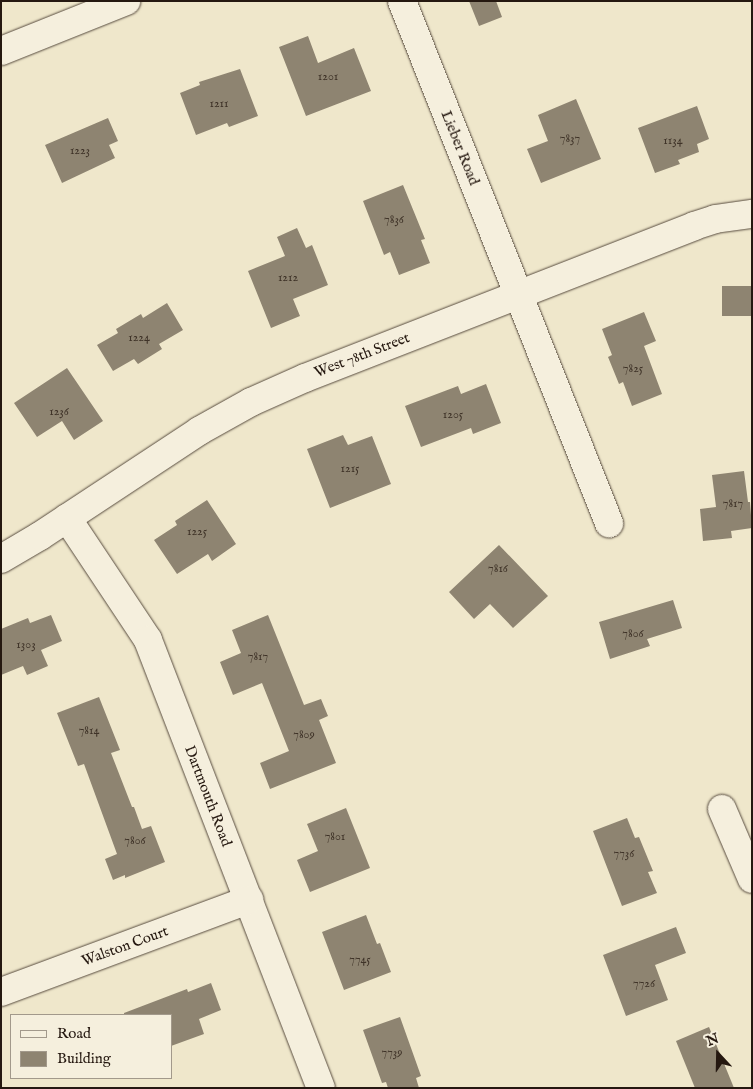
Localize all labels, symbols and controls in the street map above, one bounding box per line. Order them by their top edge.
house number: 1201 [318,70,338,84]
house number: 1211 [209,97,229,111]
street label: Lieber Road [437,108,483,188]
house number: 7837 [560,132,580,146]
house number: 1134 [663,134,683,148]
house number: 1223 [70,144,90,158]
house number: 7836 [384,213,404,227]
house number: 1212 [278,271,298,285]
street label: West 78th Street [312,329,412,381]
house number: 1224 [128,331,150,345]
house number: 7825 [623,362,643,376]
house number: 1236 [49,405,69,419]
house number: 1205 [443,408,463,422]
house number: 1215 [341,462,359,476]
house number: 7817 [723,497,743,511]
house number: 1225 [187,525,207,539]
house number: 7816 [488,562,508,576]
house number: 7806 [622,627,644,641]
house number: 1303 [16,638,36,652]
house number: 7817 [248,650,268,664]
house number: 7814 [79,724,99,738]
house number: 7809 [293,728,315,742]
street label: Dartmouth Road [180,743,236,849]
house number: 7801 [325,830,345,844]
house number: 7806 [124,834,146,848]
house number: 7736 [614,847,634,861]
street label: Walston Court [79,922,171,970]
house number: 7745 [349,953,371,967]
house number: 7726 [633,977,655,991]
legend [10,1014,172,1079]
text: Road [57,1024,91,1043]
north arrow [693,1029,743,1079]
text: N [704,1029,722,1051]
house number: 7739 [382,1046,402,1060]
text: Building [57,1049,111,1068]

